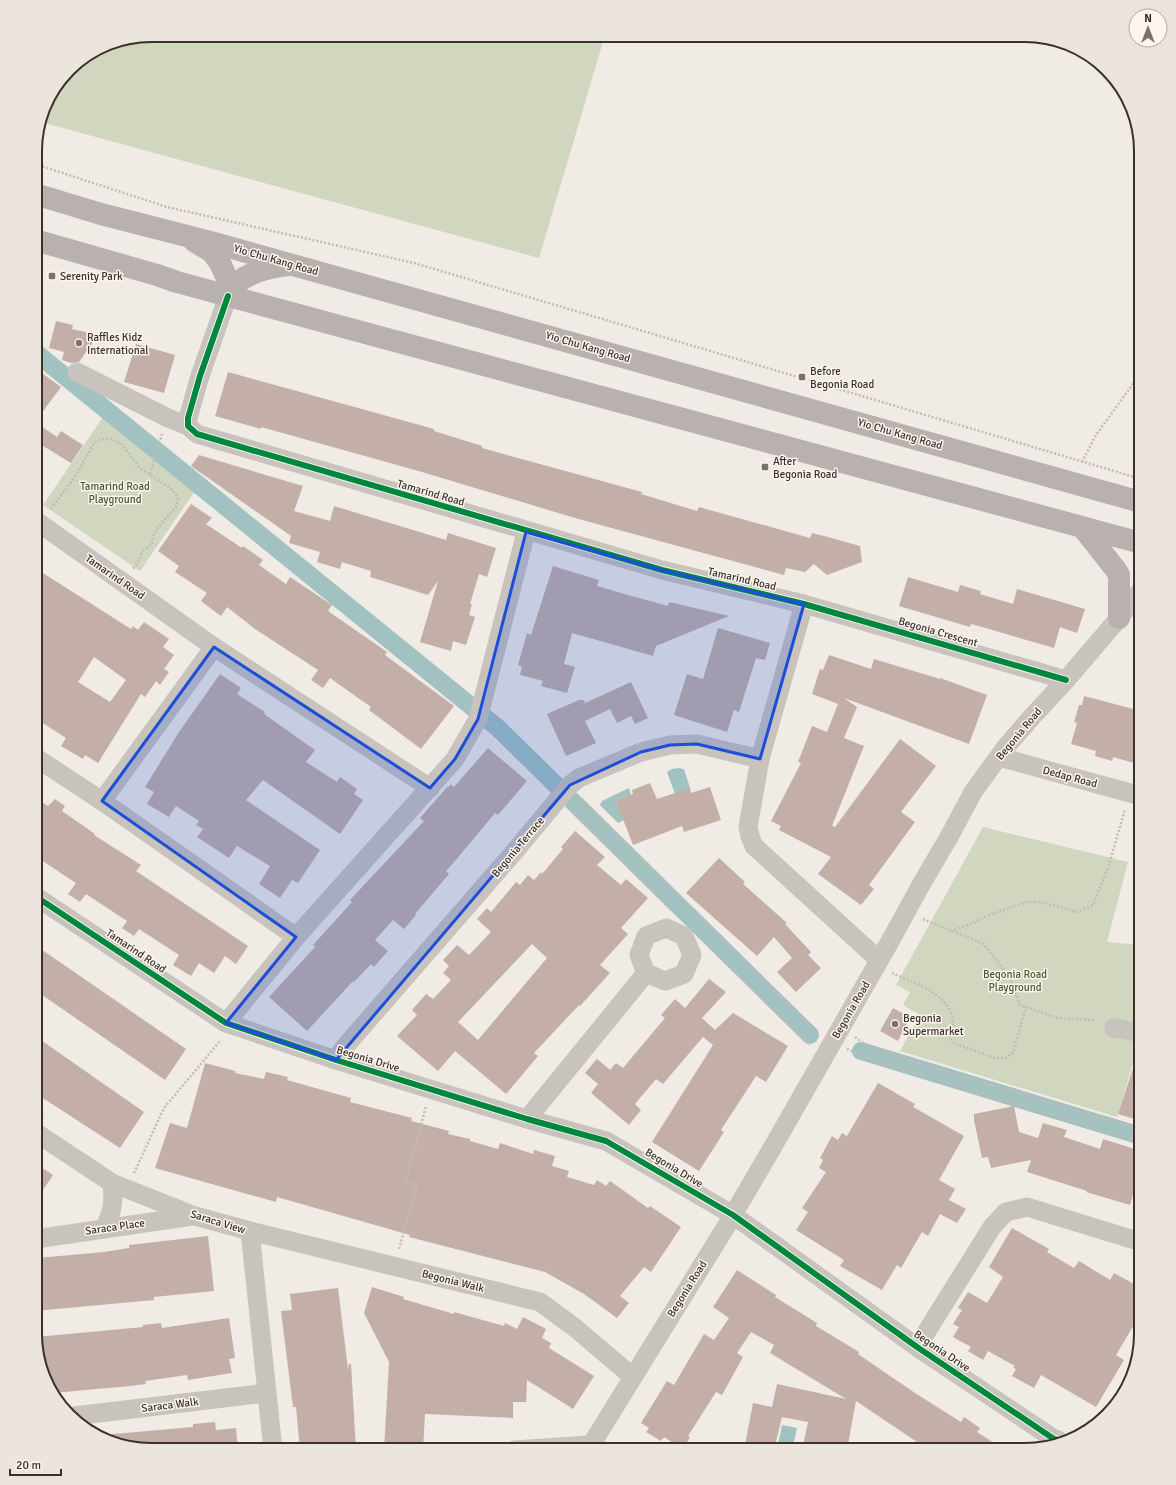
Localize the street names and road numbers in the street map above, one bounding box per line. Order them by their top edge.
street label: Yio Chu Kang Road [232,242,320,278]
street label: Yio Chu Kang Road [544,329,632,365]
street label: Yio Chu Kang Road [856,416,944,452]
street label: Tamarind Road [396,477,466,509]
street label: Tamarind Road [83,552,147,602]
street label: Tamarind Road [707,565,778,593]
street label: Begonia Crescent [897,614,979,650]
street label: Begonia Road [993,705,1045,763]
street label: Dedap Road [1041,763,1099,791]
street label: Begonia Terrace [489,814,547,880]
street label: Tamarind Road [104,926,169,976]
street label: Begonia Road [829,979,873,1041]
street label: Begonia Drive [335,1043,401,1075]
street label: Begonia Drive [643,1146,705,1190]
street label: Saraca View [189,1207,247,1237]
street label: Saraca Place [84,1216,146,1238]
street label: Begonia Road [664,1258,710,1320]
street label: Begonia Walk [420,1267,486,1295]
street label: Begonia Drive [911,1327,973,1375]
street label: Saraca Walk [141,1395,200,1415]

